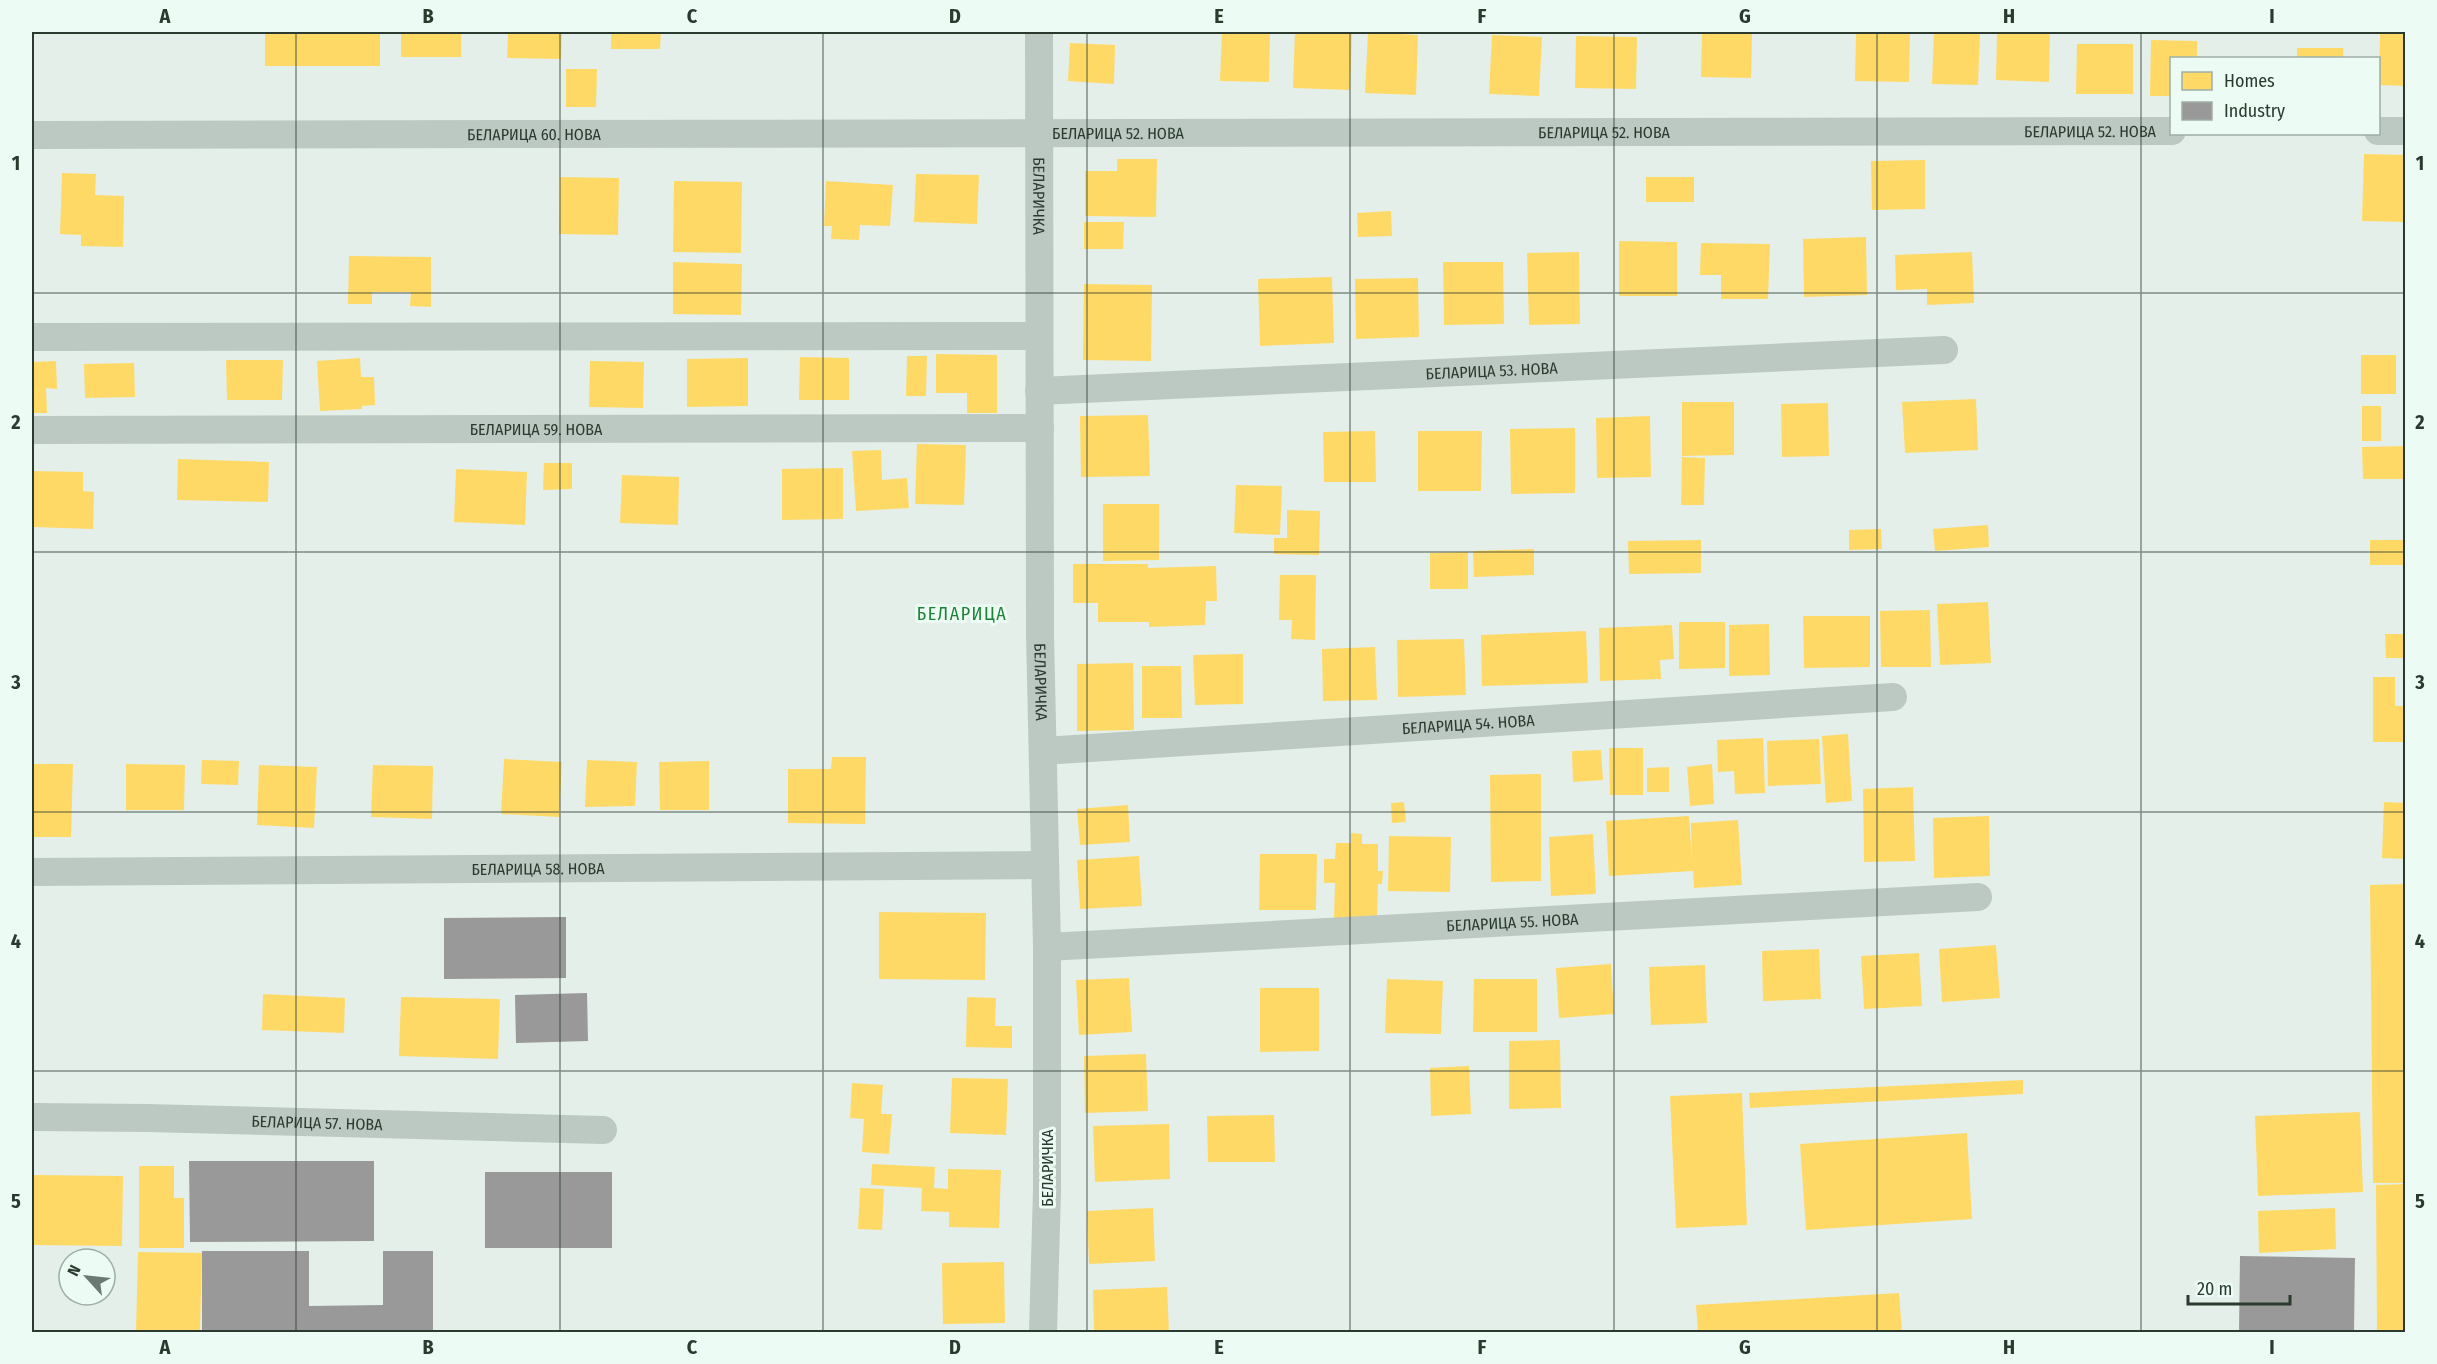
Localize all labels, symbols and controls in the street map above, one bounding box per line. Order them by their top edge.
text: A [159,4,172,28]
text: B [422,4,434,28]
text: C [687,4,698,28]
text: D [949,4,961,28]
text: E [1214,4,1224,28]
text: F [1478,4,1487,28]
text: G [1739,4,1751,28]
text: H [2003,4,2015,28]
text: I [2269,4,2275,28]
legend [2170,57,2380,135]
text: Homes [2224,70,2275,92]
text: Industry [2224,100,2285,122]
street label: БЕЛАРИЦА 52. НОВА [1538,122,1671,142]
street label: БЕЛАРИЦА 52. НОВА [2024,122,2157,141]
street label: БЕЛАРИЦА 52. НОВА [1052,123,1185,143]
street label: БЕЛАРИЦА 60. НОВА [467,124,602,144]
text: 1 [12,151,20,175]
text: 1 [2416,151,2424,175]
street label: БЕЛАРИЧКА [1030,157,1049,235]
street label: БЕЛАРИЦА 53. НОВА [1425,358,1559,383]
text: 2 [10,410,21,434]
text: 2 [2414,410,2425,434]
street label: БЕЛАРИЦА 59. НОВА [470,419,603,439]
district label: БЕЛАРИЦА [917,603,1007,625]
street label: БЕЛАРИЧКА [1031,643,1051,722]
text: 3 [10,670,21,694]
text: 3 [2414,670,2425,694]
street label: БЕЛАРИЦА 54. НОВА [1401,710,1536,738]
street label: БЕЛАРИЦА 58. НОВА [471,859,605,878]
street label: БЕЛАРИЦА 55. НОВА [1446,909,1580,935]
text: 4 [11,929,21,953]
text: 4 [2415,929,2425,953]
street label: БЕЛАРИЦА 57. НОВА [251,1111,383,1134]
street label: БЕЛАРИЧКА [1038,1129,1057,1207]
text: 5 [11,1189,21,1213]
text: 5 [2415,1189,2425,1213]
north arrow [57,1247,117,1307]
text: N [63,1262,85,1279]
scale bar [2188,1268,2290,1306]
text: 20 m [2197,1278,2232,1300]
text: A [159,1335,172,1359]
text: B [422,1335,434,1359]
text: C [687,1335,698,1359]
text: D [949,1335,961,1359]
text: E [1214,1335,1224,1359]
text: F [1478,1335,1487,1359]
text: G [1739,1335,1751,1359]
text: H [2003,1335,2015,1359]
text: I [2269,1335,2275,1359]

